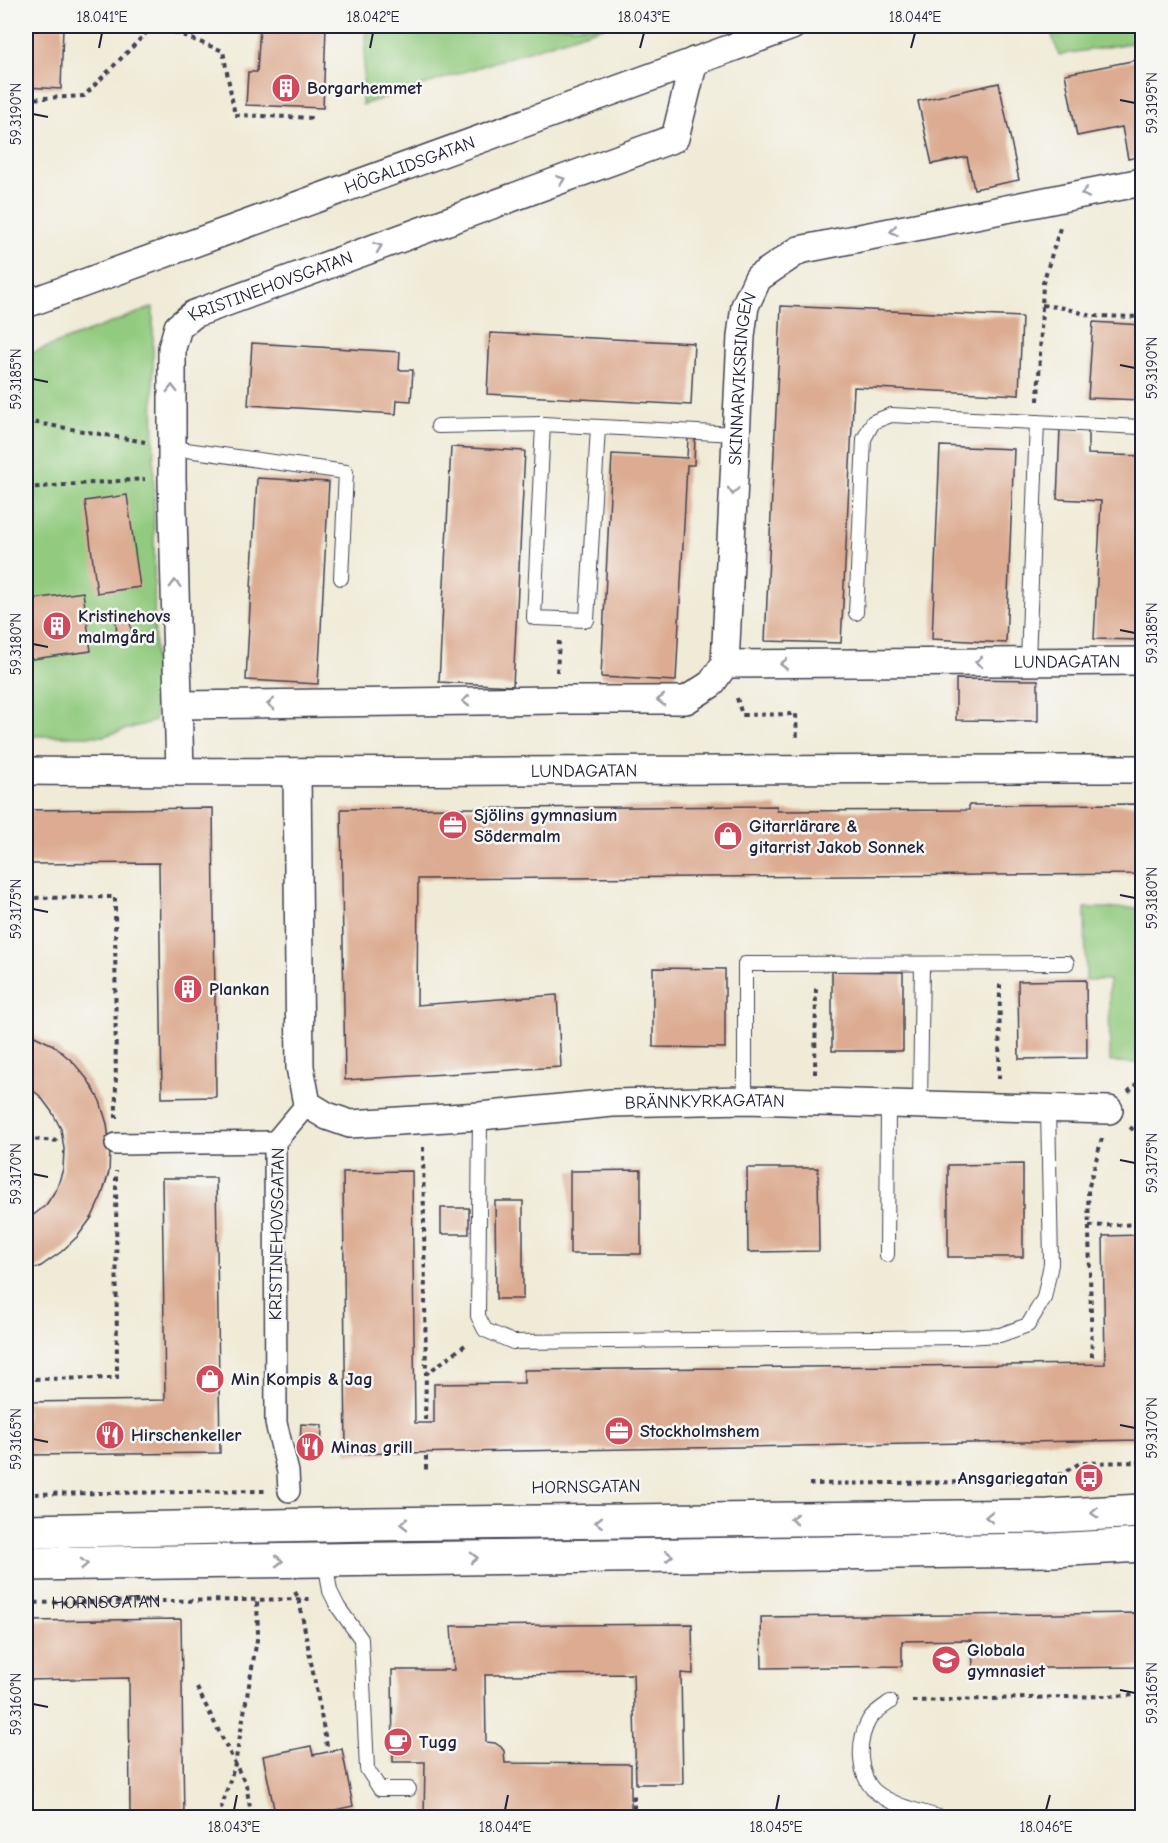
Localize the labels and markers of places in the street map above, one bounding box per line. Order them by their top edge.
building icon: Borgarhemmet [270,72,302,104]
place label: Borgarhemmet [307,78,423,99]
place label: Kristinehovs malmgård [78,606,171,648]
building icon: Kristinehovs malmgård [41,610,73,642]
place label: Sjölins gymnasium Södermalm [474,805,617,847]
office icon: Sjölins gymnasium Södermalm [437,809,469,841]
place label: Gitarrlärare & gitarrist Jakob Sonnek [749,816,924,858]
shop icon: Gitarrlärare & gitarrist Jakob Sonnek [712,820,744,852]
building icon: Plankan [172,973,204,1005]
place label: Plankan [209,979,270,1000]
shop icon: Min Kompis & Jag [194,1363,226,1395]
place label: Min Kompis & Jag [231,1369,373,1390]
office icon: Stockholmshem [603,1415,635,1447]
restaurant icon: Hirschenkeller [94,1419,126,1451]
place label: Stockholmshem [640,1421,760,1442]
place label: Hirschenkeller [131,1425,242,1446]
restaurant icon: Minas grill [294,1431,326,1463]
place label: Minas grill [331,1437,413,1458]
bus stop icon: Ansgariegatan [1073,1462,1105,1494]
place label: Ansgariegatan [958,1468,1068,1489]
place label: Globala gymnasiet [967,1640,1046,1682]
school or university icon: Globala gymnasiet [930,1644,962,1676]
cafe icon: Tugg [382,1726,414,1758]
place label: Tugg [419,1732,457,1753]

